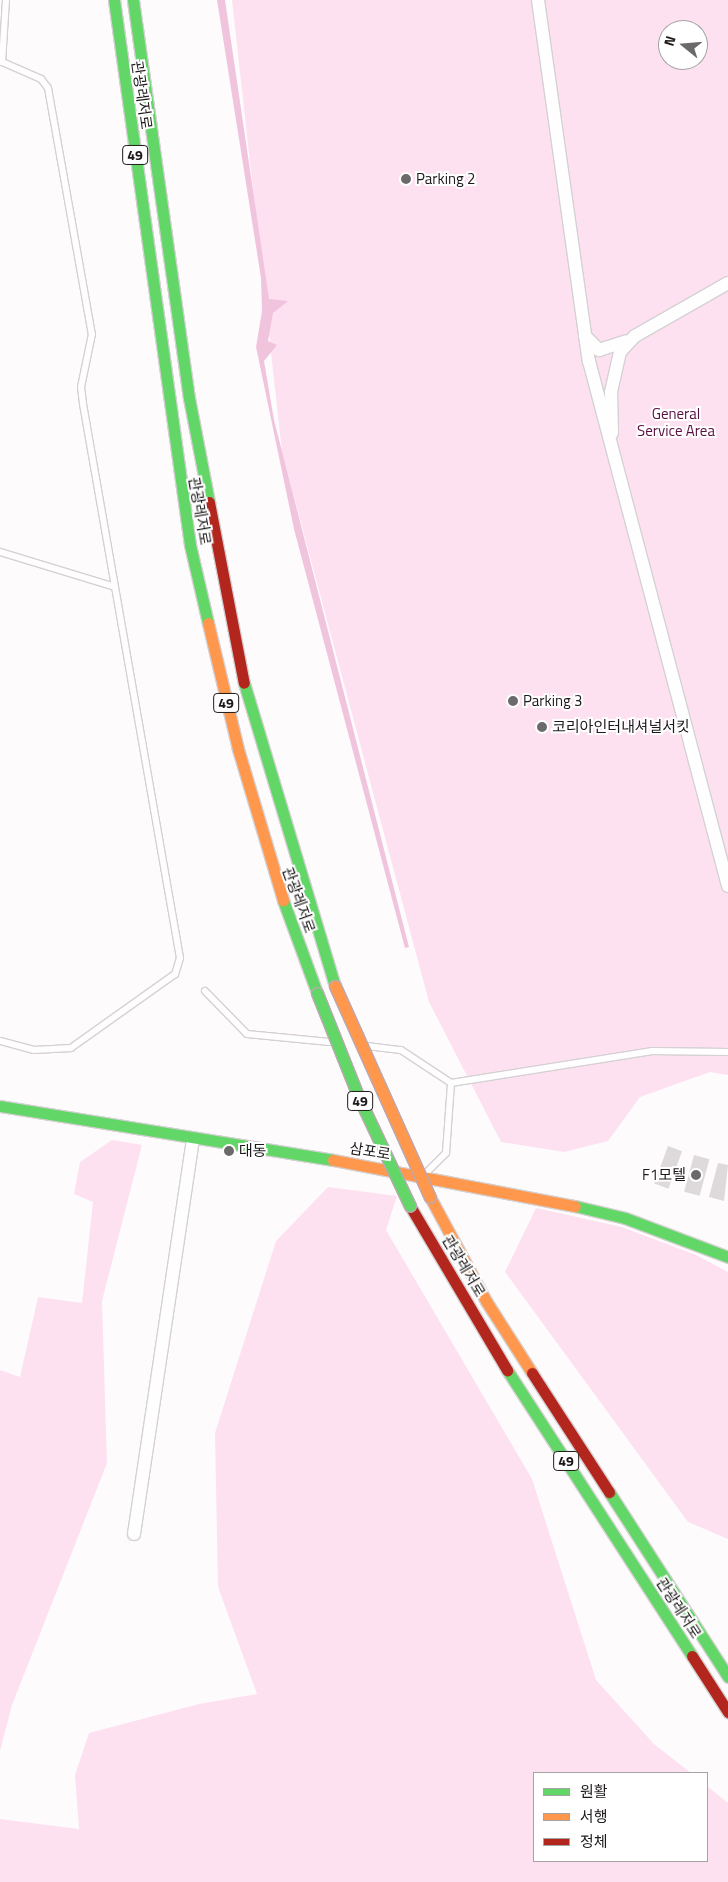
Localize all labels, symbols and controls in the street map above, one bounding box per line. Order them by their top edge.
north arrow [658,20,708,70]
text: N [658,33,681,48]
street label: 관광레저로 [128,60,156,130]
road number: 49 [121,144,149,166]
place label: Parking 2 [416,170,475,188]
marker: Parking 2 [400,173,412,185]
park label: General Service Area [637,404,715,439]
street label: 관광레저로 [185,475,215,547]
road number: 49 [212,691,240,714]
place label: Parking 3 [523,692,582,710]
marker: Parking 3 [507,695,519,707]
place label: 코리아인터내셔널서킷 [552,718,690,736]
marker: 코리아인터내셔널서킷 [536,721,548,733]
street label: 관광레저로 [279,865,319,935]
road number: 49 [346,1090,374,1112]
street label: 삼포로 [348,1139,392,1163]
place label: 대동 [239,1142,267,1160]
marker: 대동 [223,1145,235,1157]
place label: F1모텔 [642,1166,686,1184]
marker: F1모텔 [690,1169,702,1181]
street label: 관광레저로 [439,1232,489,1300]
road number: 49 [552,1450,580,1472]
street label: 관광레저로 [653,1574,705,1642]
legend [533,1772,708,1862]
text: 원활 [580,1780,608,1803]
text: 서행 [580,1805,608,1828]
text: 정체 [580,1830,608,1853]

